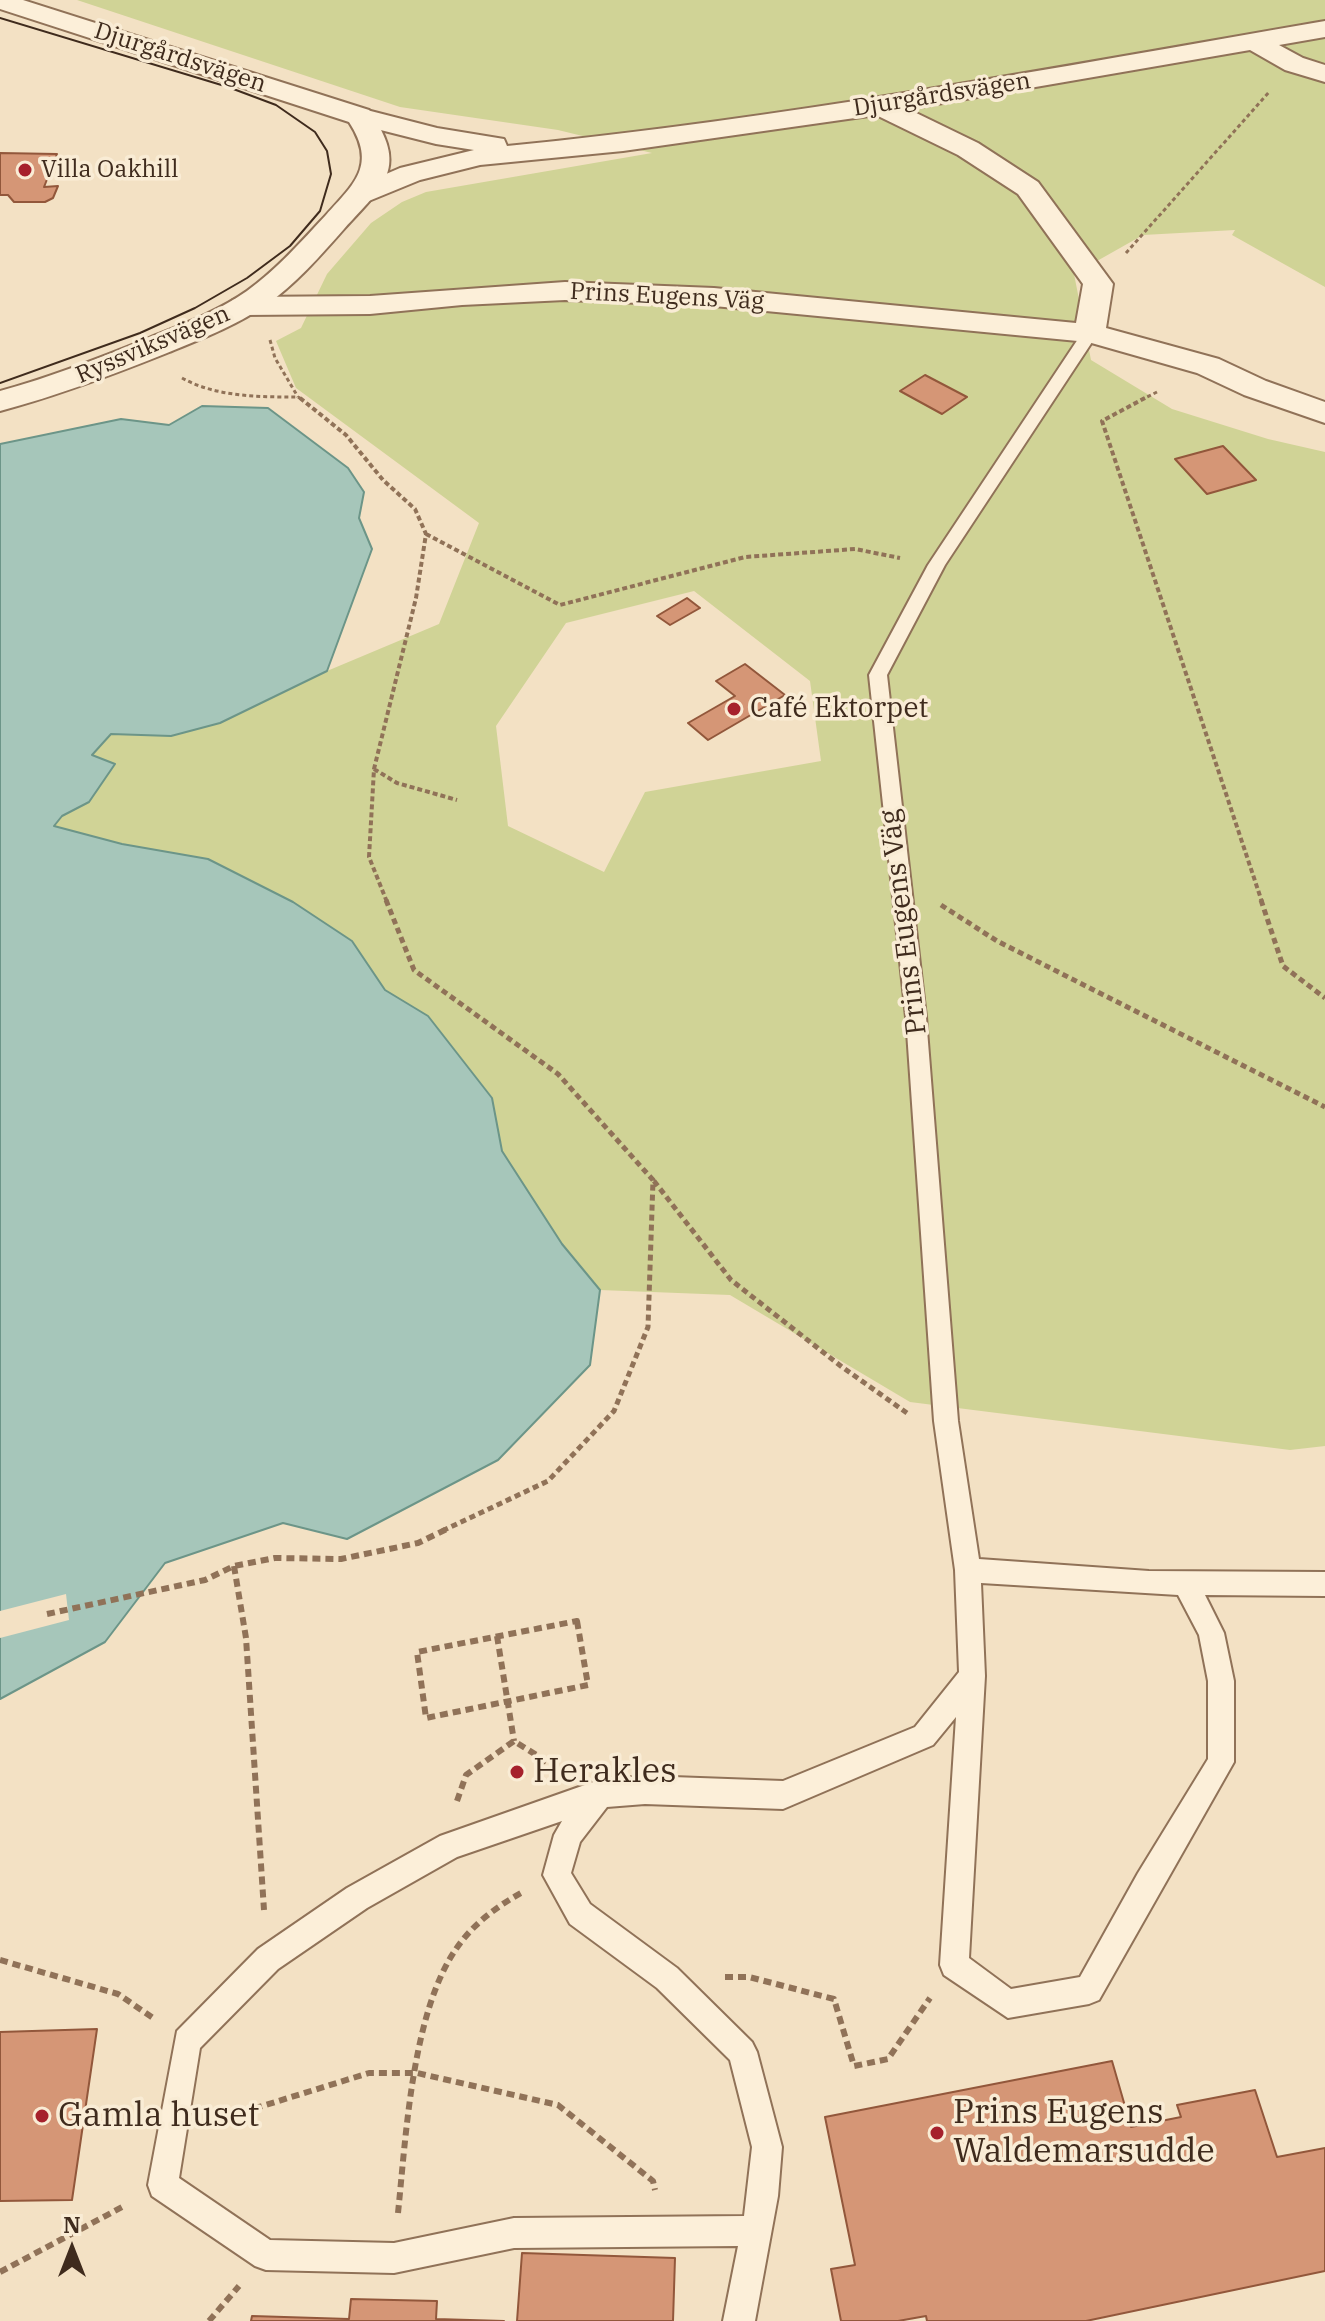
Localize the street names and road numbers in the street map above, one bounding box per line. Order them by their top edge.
street label: Djurgårdsvägen [90,17,270,99]
street label: Djurgårdsvägen [851,67,1033,123]
street label: Prins Eugens Väg [569,278,765,316]
street label: Ryssviksvägen [72,300,234,390]
street label: Prins Eugens Väg [873,807,935,1037]

